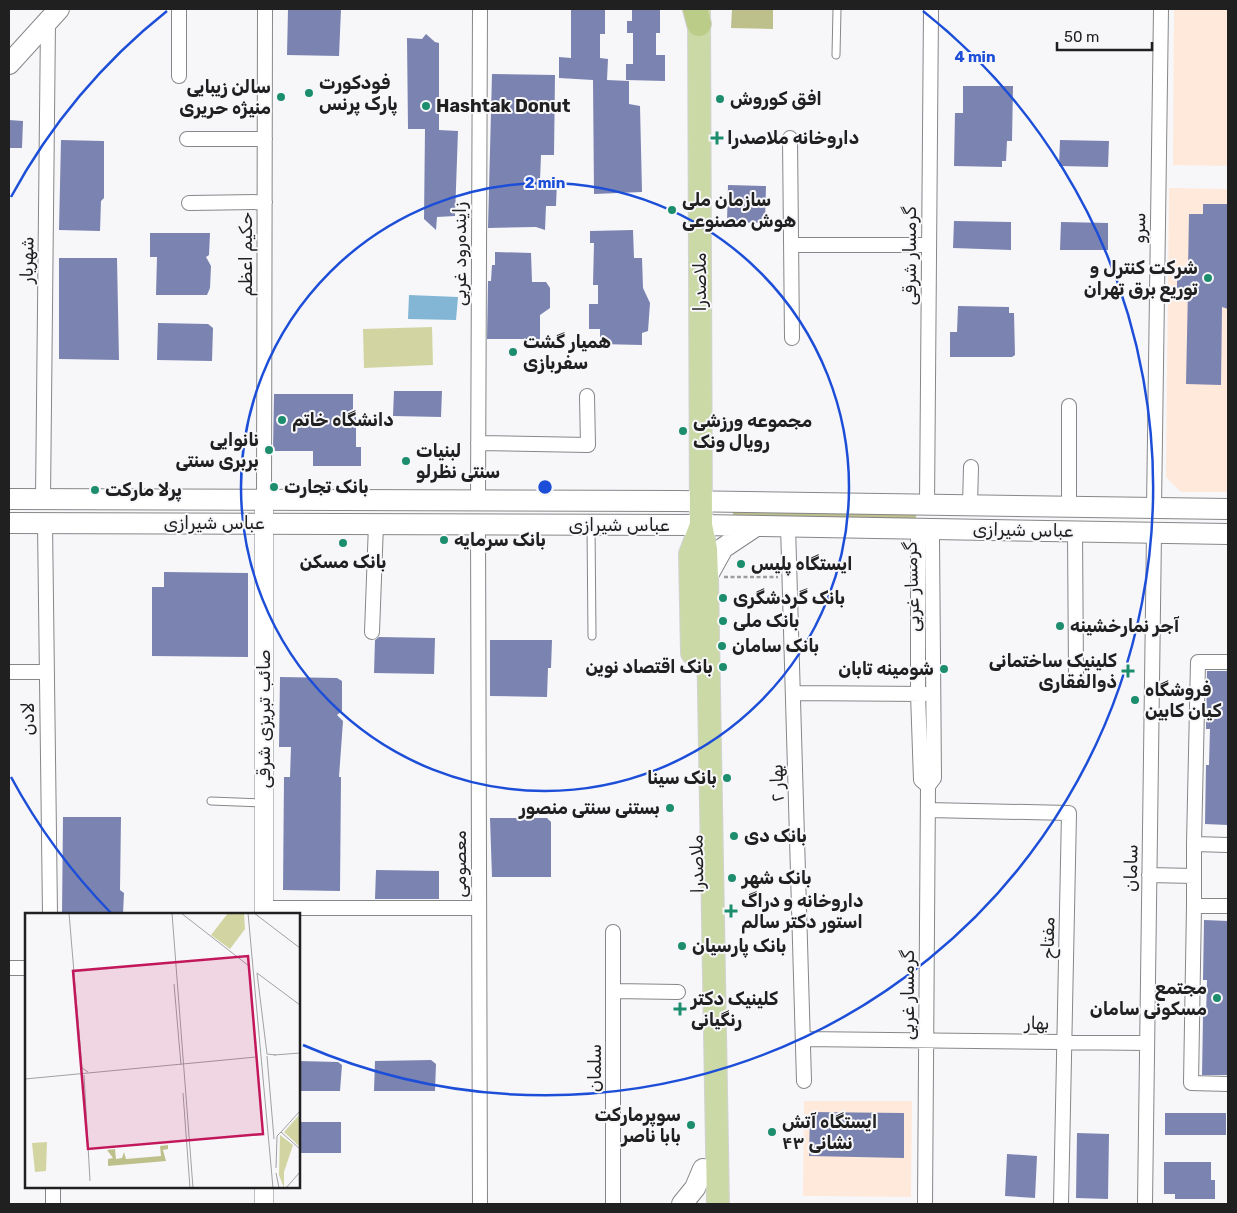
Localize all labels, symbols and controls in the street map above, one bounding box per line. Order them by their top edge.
scale bar [1057,20,1152,52]
text: 50 m [1064,28,1099,46]
text: 4 min [954,48,996,66]
place label: فودکورت پارک پرنس [319,72,398,116]
place label: سالن زیبایی منیژه حریری [179,76,271,119]
marker: فودکورت پارک پرنس [303,87,315,99]
place label: افق کوروش [730,88,822,110]
marker: سالن زیبایی منیژه حریری [275,91,287,103]
marker: افق کوروش [714,93,726,105]
place label: Hashtak Donut [436,95,570,117]
marker: Hashtak Donut [420,100,432,112]
place label: داروخانه ملاصدرا [727,127,859,149]
marker: داروخانه ملاصدرا [711,132,723,144]
text: 2 min [525,174,565,192]
place label: سازمان ملی هوش مصنوعی [682,189,796,232]
street label: زاینده‌رود غربی [449,202,471,306]
marker: سازمان ملی هوش مصنوعی [666,204,678,216]
street label: گرمسار شرقی [899,206,921,306]
street label: حکیم اعظم [235,212,258,296]
street label: سرو [1128,212,1150,244]
street label: شهریار [16,236,38,285]
street label: ملاصدرا [689,253,711,311]
place label: شرکت کنترل و توریع برق تهران [1084,257,1198,302]
marker: شرکت کنترل و توریع برق تهران [1202,272,1214,284]
place label: همیار گشت سفربازی [523,331,611,374]
marker: همیار گشت سفربازی [507,346,519,358]
place label: دانشگاه خاتم [292,409,394,432]
place label: مجموعه ورزشی رویال ونک [693,410,812,453]
marker: دانشگاه خاتم [276,414,288,426]
marker: مجموعه ورزشی رویال ونک [677,425,689,437]
place label: نانوایی بربری سنتی [175,429,259,472]
place label: لبنیات سنتی نظرلو [416,440,500,483]
marker: نانوایی بربری سنتی [263,444,275,456]
marker: لبنیات سنتی نظرلو [400,455,412,467]
place label: بانک تجارت [284,476,369,498]
centre of rings [536,478,554,496]
place label: پرلا مارکت [105,479,182,502]
marker: بانک تجارت [268,481,280,493]
marker: پرلا مارکت [89,484,101,496]
street label: عباس شیرازی [164,512,265,534]
street label: عباس شیرازی [569,514,670,536]
street label: عباس شیرازی [972,518,1074,542]
place label: بانک سرمایه [454,529,546,551]
marker: بانک سرمایه [438,534,450,546]
marker: بانک مسکن [337,537,349,549]
street label: گرمسار غربی [899,541,925,633]
place label: بانک مسکن [300,551,386,573]
place label: ایستگاه پلیس [751,553,853,576]
marker: ایستگاه پلیس [735,558,747,570]
place label: بانک گردشگری [733,587,845,609]
marker: بانک گردشگری [717,592,729,604]
place label: بانک ملی [733,610,799,632]
marker: بانک ملی [717,615,729,627]
place label: آجر نمارخشینه [1070,615,1180,637]
marker: آجر نمارخشینه [1054,620,1066,632]
place label: بانک سامان [732,635,819,657]
marker: بانک سامان [716,640,728,652]
street label: صائب تبریزی شرقی [253,649,275,789]
place label: کلینیک ساختمانی ذوالفقاری [989,650,1117,693]
place label: بانک اقتصاد نوین [585,656,713,678]
place label: شومینه تابان [838,658,934,680]
marker: بانک اقتصاد نوین [717,661,729,673]
marker: شومینه تابان [938,663,950,675]
marker: کلینیک ساختمانی ذوالفقاری [1121,664,1135,678]
place label: فروشگاه کیان کابین [1145,679,1222,722]
marker: فروشگاه کیان کابین [1129,694,1141,706]
street label: لادن [17,702,39,736]
street label: بهار ۲ [765,764,789,802]
place label: بانک سینا [647,767,717,789]
marker: بانک سینا [721,772,733,784]
place label: بستنی سنتی منصور [518,797,660,819]
marker: بستنی سنتی منصور [664,802,676,814]
place label: بانک دی [744,825,807,847]
street label: معصومی [449,830,471,898]
marker: بانک دی [728,830,740,842]
street label: ملاصدرا [685,834,709,894]
street label: سامان [1120,844,1142,892]
place label: بانک شهر [741,867,812,889]
marker: بانک شهر [726,872,738,884]
place label: داروخانه و دراگ استور دکتر سالم [741,890,863,934]
marker: داروخانه و دراگ استور دکتر سالم [725,905,737,917]
inset map [25,913,300,1188]
street label: مفتاح [1037,917,1060,959]
place label: بانک پارسیان [692,935,786,958]
marker: بانک پارسیان [676,940,688,952]
street label: گرمسار غربی [897,950,919,1040]
place label: مجتمع مسکونی سامان [1090,977,1207,1020]
place label: کلینیک دکتر رنگیانی [690,988,778,1031]
marker: مجتمع مسکونی سامان [1211,992,1223,1004]
marker: کلینیک دکتر رنگیانی [673,1002,687,1016]
street label: بهار [1023,1012,1050,1034]
street label: سلمان [584,1044,606,1092]
place label: سوپرمارکت بابا ناصر [594,1104,681,1147]
place label: ایستگاه آتش نشانی ۴۳ [782,1111,877,1154]
marker: سوپرمارکت بابا ناصر [685,1119,697,1131]
marker: ایستگاه آتش نشانی ۴۳ [766,1126,778,1138]

